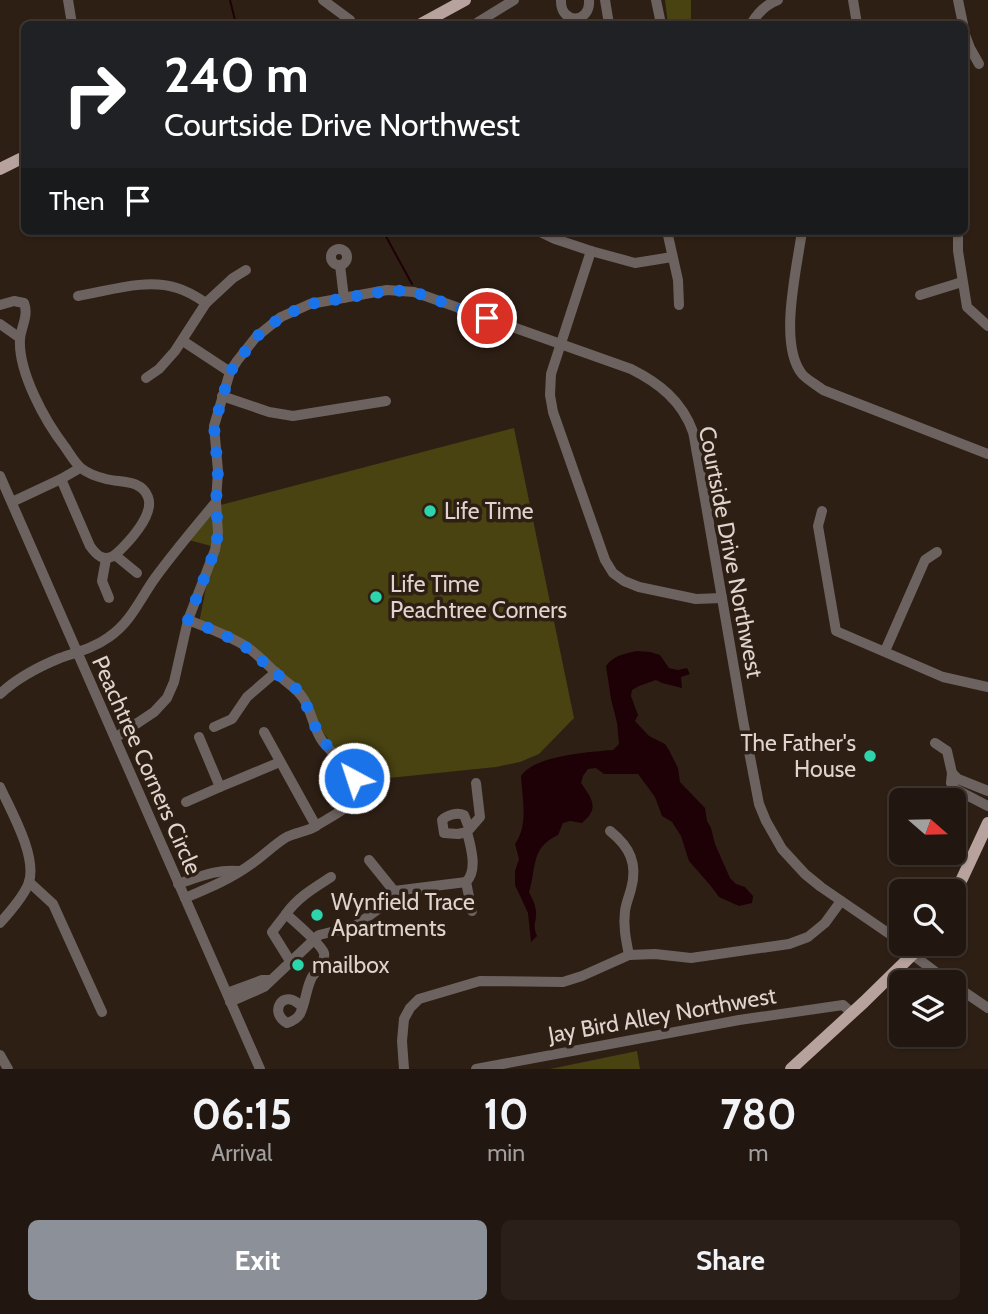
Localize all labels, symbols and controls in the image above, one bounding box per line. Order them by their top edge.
text: 240 m [164,45,309,104]
icon: right [49,49,140,140]
text: Courtside Drive Northwest [164,105,520,144]
icon: arrive [119,182,157,220]
text: Then [49,185,105,217]
pin [457,288,517,348]
icon: arrive [468,299,506,337]
street label: Courtside Drive Northwest [693,424,769,681]
place label: Life Time [444,497,534,525]
marker: Life Time [422,503,438,519]
place label: Life Time Peachtree Corners [390,570,567,624]
marker: Life Time Peachtree Corners [368,589,384,605]
street label: Peachtree Corners Circle [86,651,208,879]
place label: The Father's House [740,729,856,783]
position arrow [317,741,391,815]
marker: The Father's House [862,748,878,764]
north arrow [889,788,966,864]
map controls [889,788,966,1047]
button: search [889,879,966,956]
place label: Wynfield Trace Apartments [331,888,475,942]
marker: Wynfield Trace Apartments [309,907,325,923]
place label: mailbox [312,951,389,979]
marker: mailbox [290,957,306,973]
button: layers [889,970,966,1047]
street label: Jay Bird Alley Northwest [545,981,778,1049]
text: 06:15 [191,1088,292,1140]
text: 10 [484,1088,529,1140]
text: 780 [720,1088,797,1140]
text: Arrival [211,1139,272,1167]
text: min [487,1139,525,1167]
text: m [748,1139,768,1167]
button: Exit [28,1220,487,1300]
button: Share [501,1220,960,1300]

